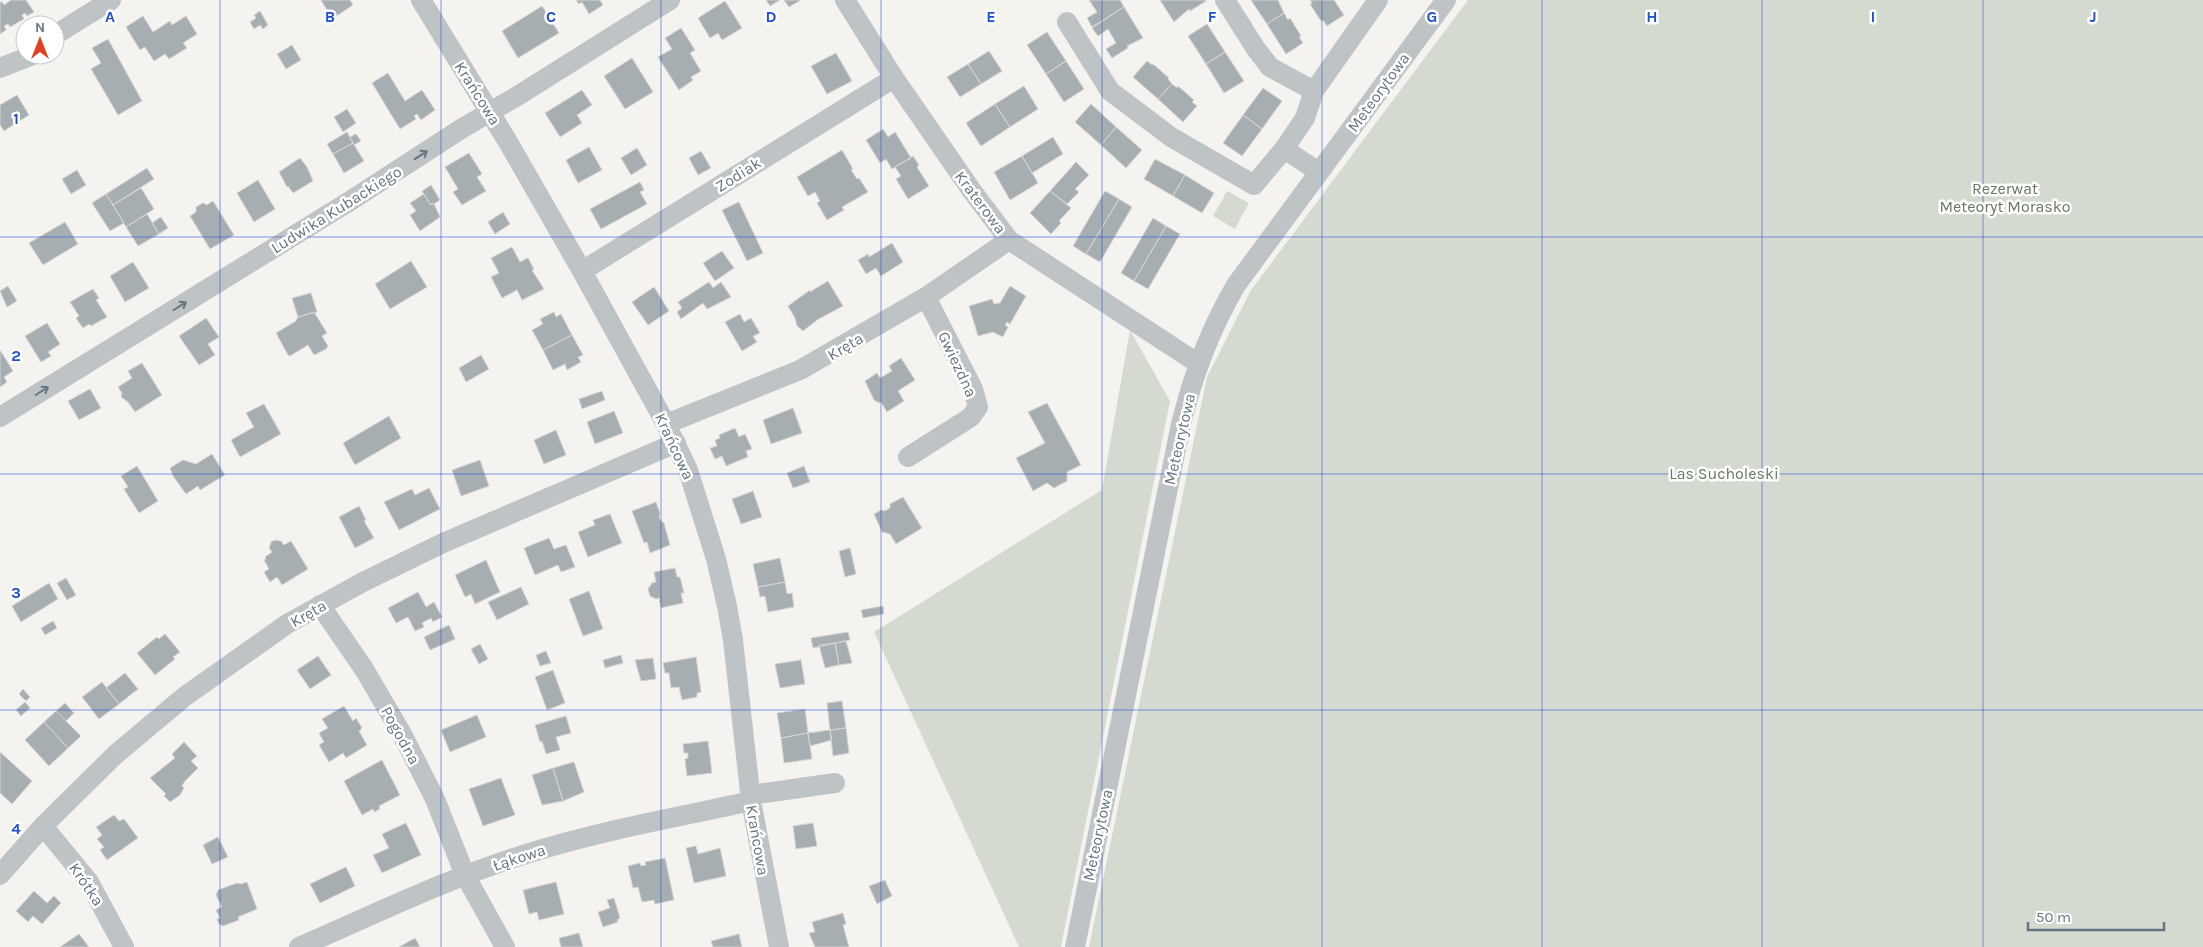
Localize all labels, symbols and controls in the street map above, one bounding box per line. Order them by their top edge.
text: A [105,7,115,26]
text: B [325,7,335,26]
text: C [546,7,556,26]
text: D [766,7,777,26]
text: E [986,7,996,26]
text: F [1208,7,1217,26]
text: G [1427,7,1437,26]
text: H [1646,7,1658,26]
text: I [1871,7,1875,26]
text: J [2089,7,2097,26]
north arrow [15,15,65,65]
text: N [35,19,45,36]
street label: Meteorytowa [1343,49,1413,136]
street label: Krańcowa [451,58,505,129]
text: 1 [13,109,19,128]
one-way arrow [414,149,428,159]
street label: Zodiak [712,153,765,196]
street label: Ludwika Kubackiego [267,162,405,257]
street label: Kraterowa [951,167,1010,237]
park label: Rezerwat Meteoryt Morasko [1940,179,2070,216]
one-way arrow [172,301,186,311]
street label: Kręta [824,328,867,364]
street label: Gwiezdna [934,328,981,400]
text: 2 [11,346,21,365]
one-way arrow [34,386,48,396]
street label: Meteorytowa [1160,392,1199,487]
street label: Krańcowa [651,410,698,483]
park label: Las Sucholeski [1669,464,1779,483]
text: 3 [11,583,21,602]
street label: Kręta [287,596,330,631]
street label: Pogodna [377,703,424,768]
street label: Meteorytowa [1079,788,1116,883]
street label: Krańcowa [742,803,773,877]
text: 4 [11,819,21,838]
street label: Łąkowa [490,840,548,875]
street label: Krótka [65,859,108,910]
scale bar [2028,900,2164,932]
text: 50 m [2036,908,2071,926]

